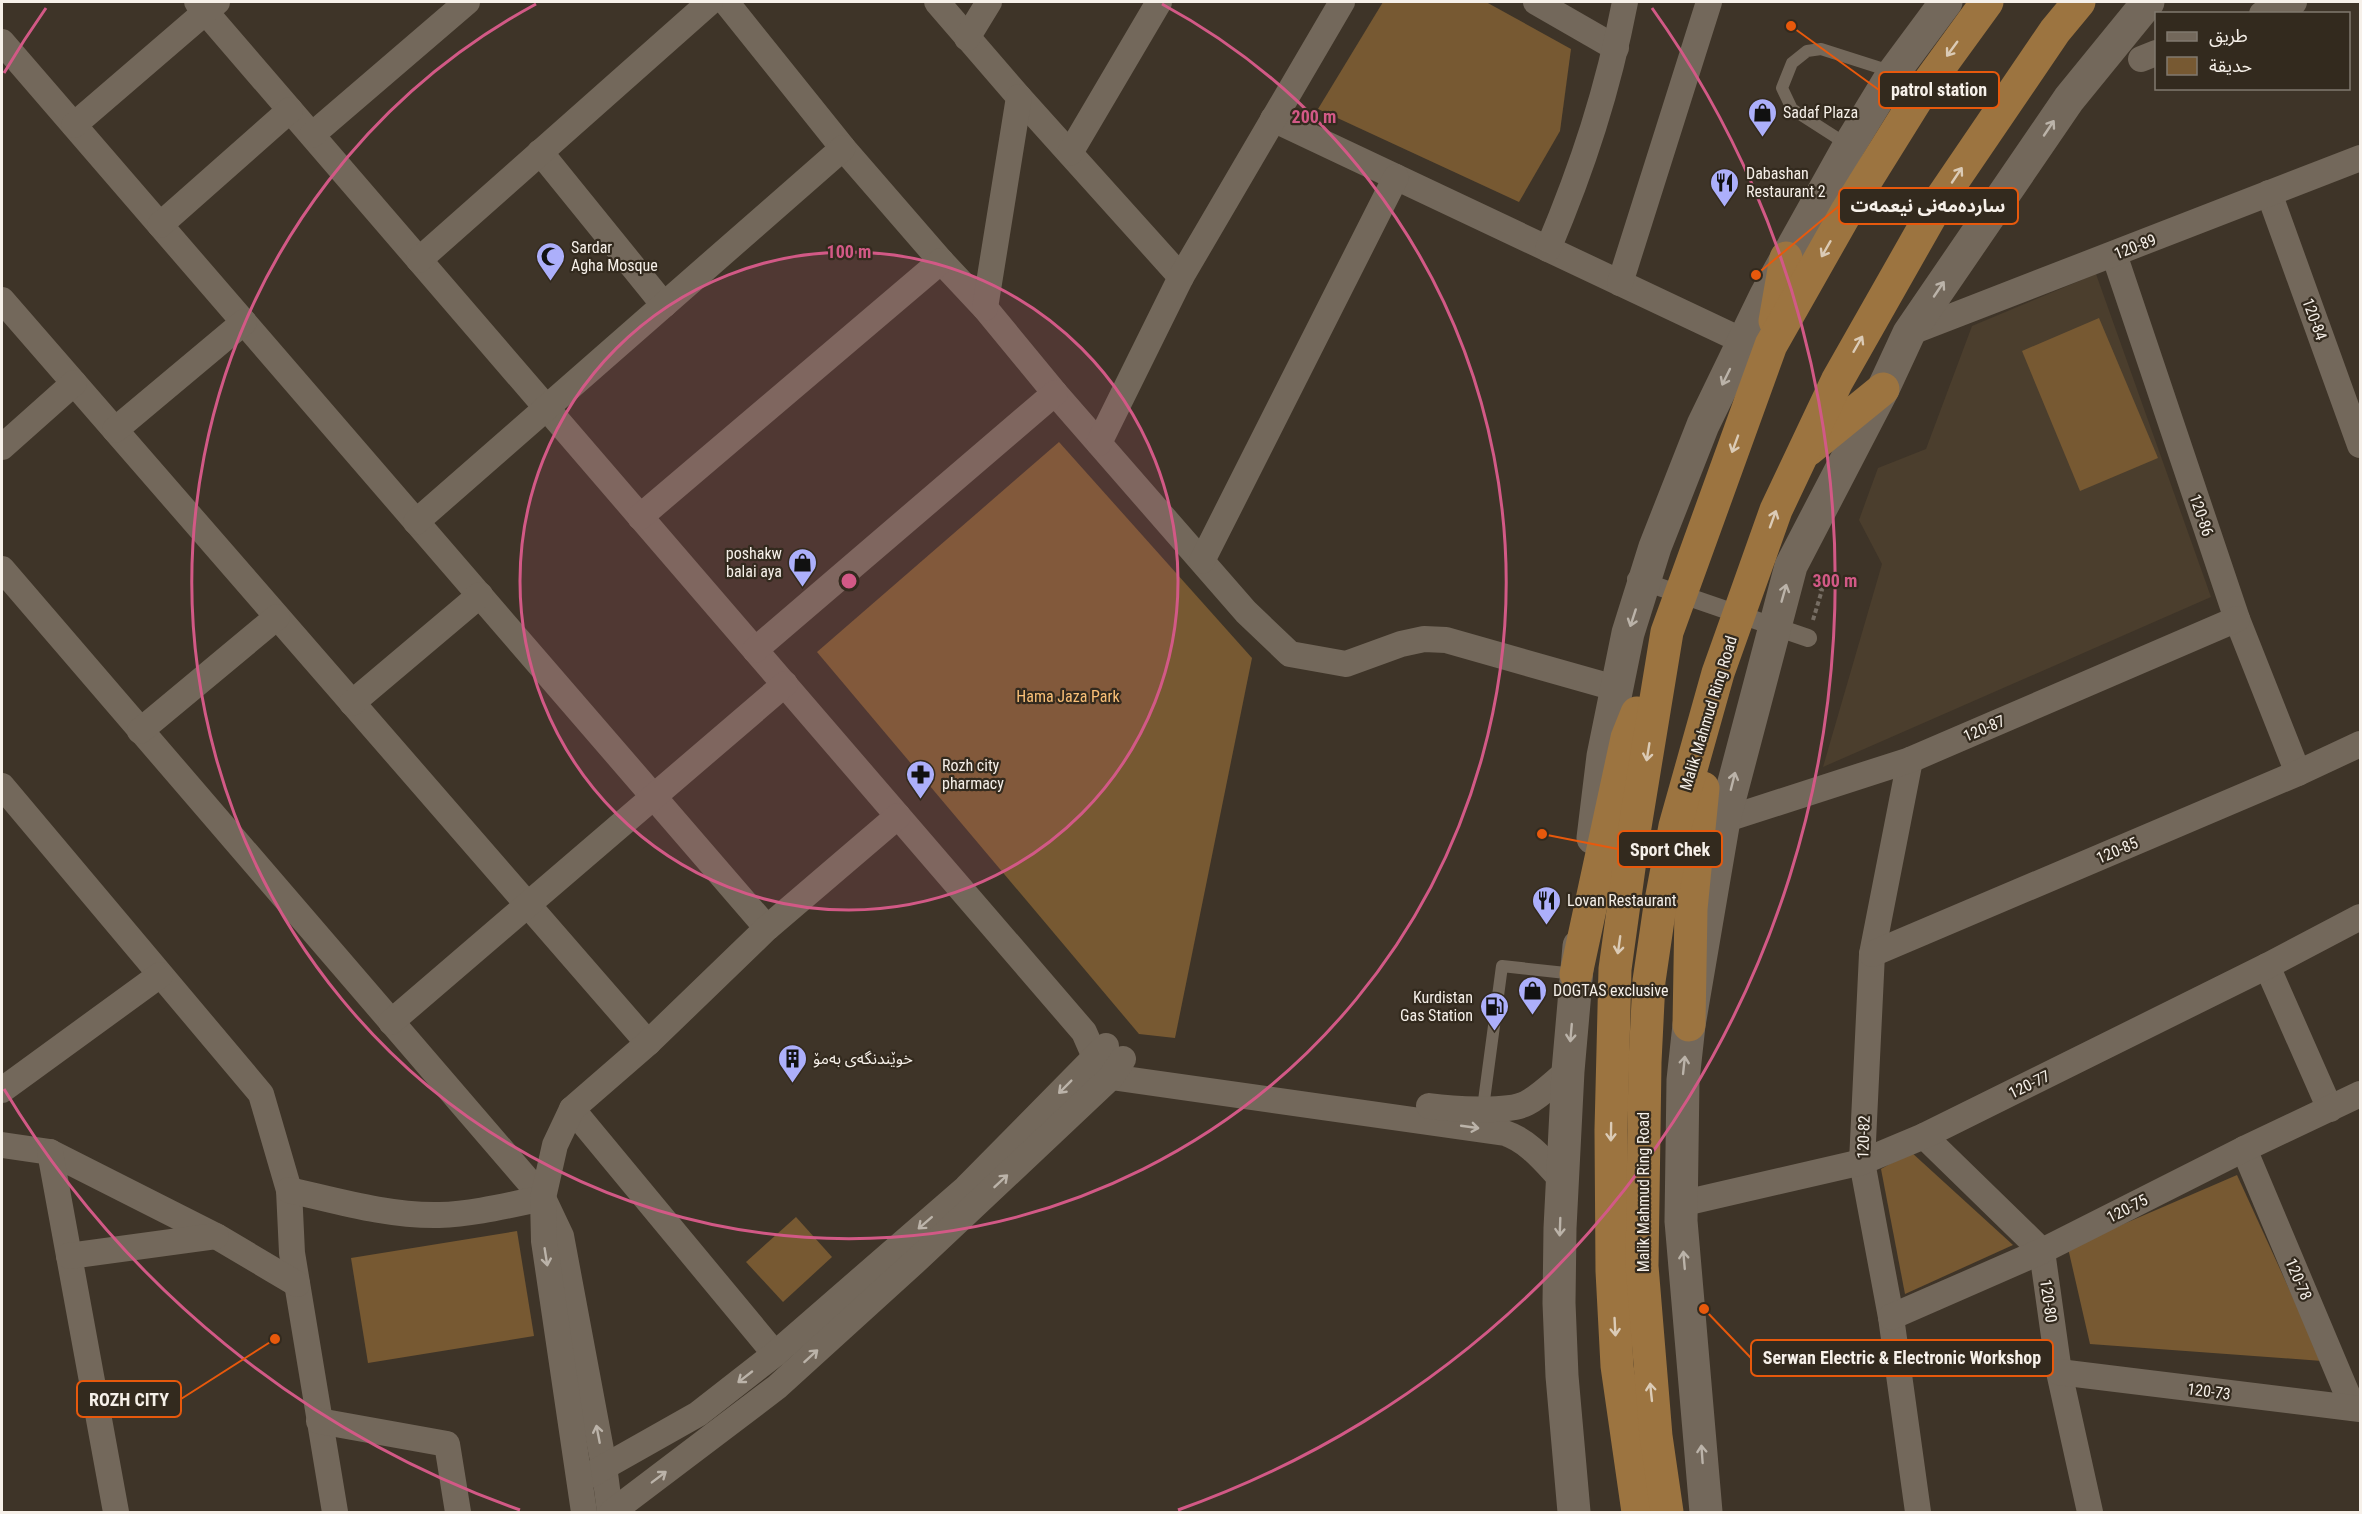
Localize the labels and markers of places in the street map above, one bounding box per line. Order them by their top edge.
callout: patrol station [1879,72,1999,108]
shop icon: Sadaf Plaza [1746,96,1778,138]
place label: Sadaf Plaza [1783,103,1858,122]
place label: Dabashan Restaurant 2 [1746,164,1826,201]
restaurant icon: Dabashan Restaurant 2 [1709,166,1741,208]
callout: ساردەمەنی نیعمەت [1839,188,2018,224]
place label: Sardar Agha Mosque [571,238,658,275]
mosque icon: Sardar Agha Mosque [534,240,566,282]
place label: poshakw balai aya [726,544,782,581]
shop icon: poshakw balai aya [787,546,819,588]
centre of rings [839,571,859,591]
place label: Rozh city pharmacy [942,756,1004,793]
pharmacy icon: Rozh city pharmacy [905,758,937,800]
callout: Sport Chek [1618,831,1722,867]
restaurant icon: Lovan Restaurant [1530,884,1562,926]
place label: Lovan Restaurant [1567,891,1677,910]
shop icon: DOGTAS exclusive [1516,974,1548,1016]
place label: DOGTAS exclusive [1553,981,1668,1000]
place label: Kurdistan Gas Station [1400,988,1473,1025]
fuel station icon: Kurdistan Gas Station [1478,990,1510,1032]
building icon: خوێندنگەی بەمۆ [776,1042,808,1084]
place label: خوێندنگەی بەمۆ [813,1049,913,1068]
callout: Serwan Electric & Electronic Workshop [1751,1340,2053,1376]
callout: ROZH CITY [77,1381,181,1417]

